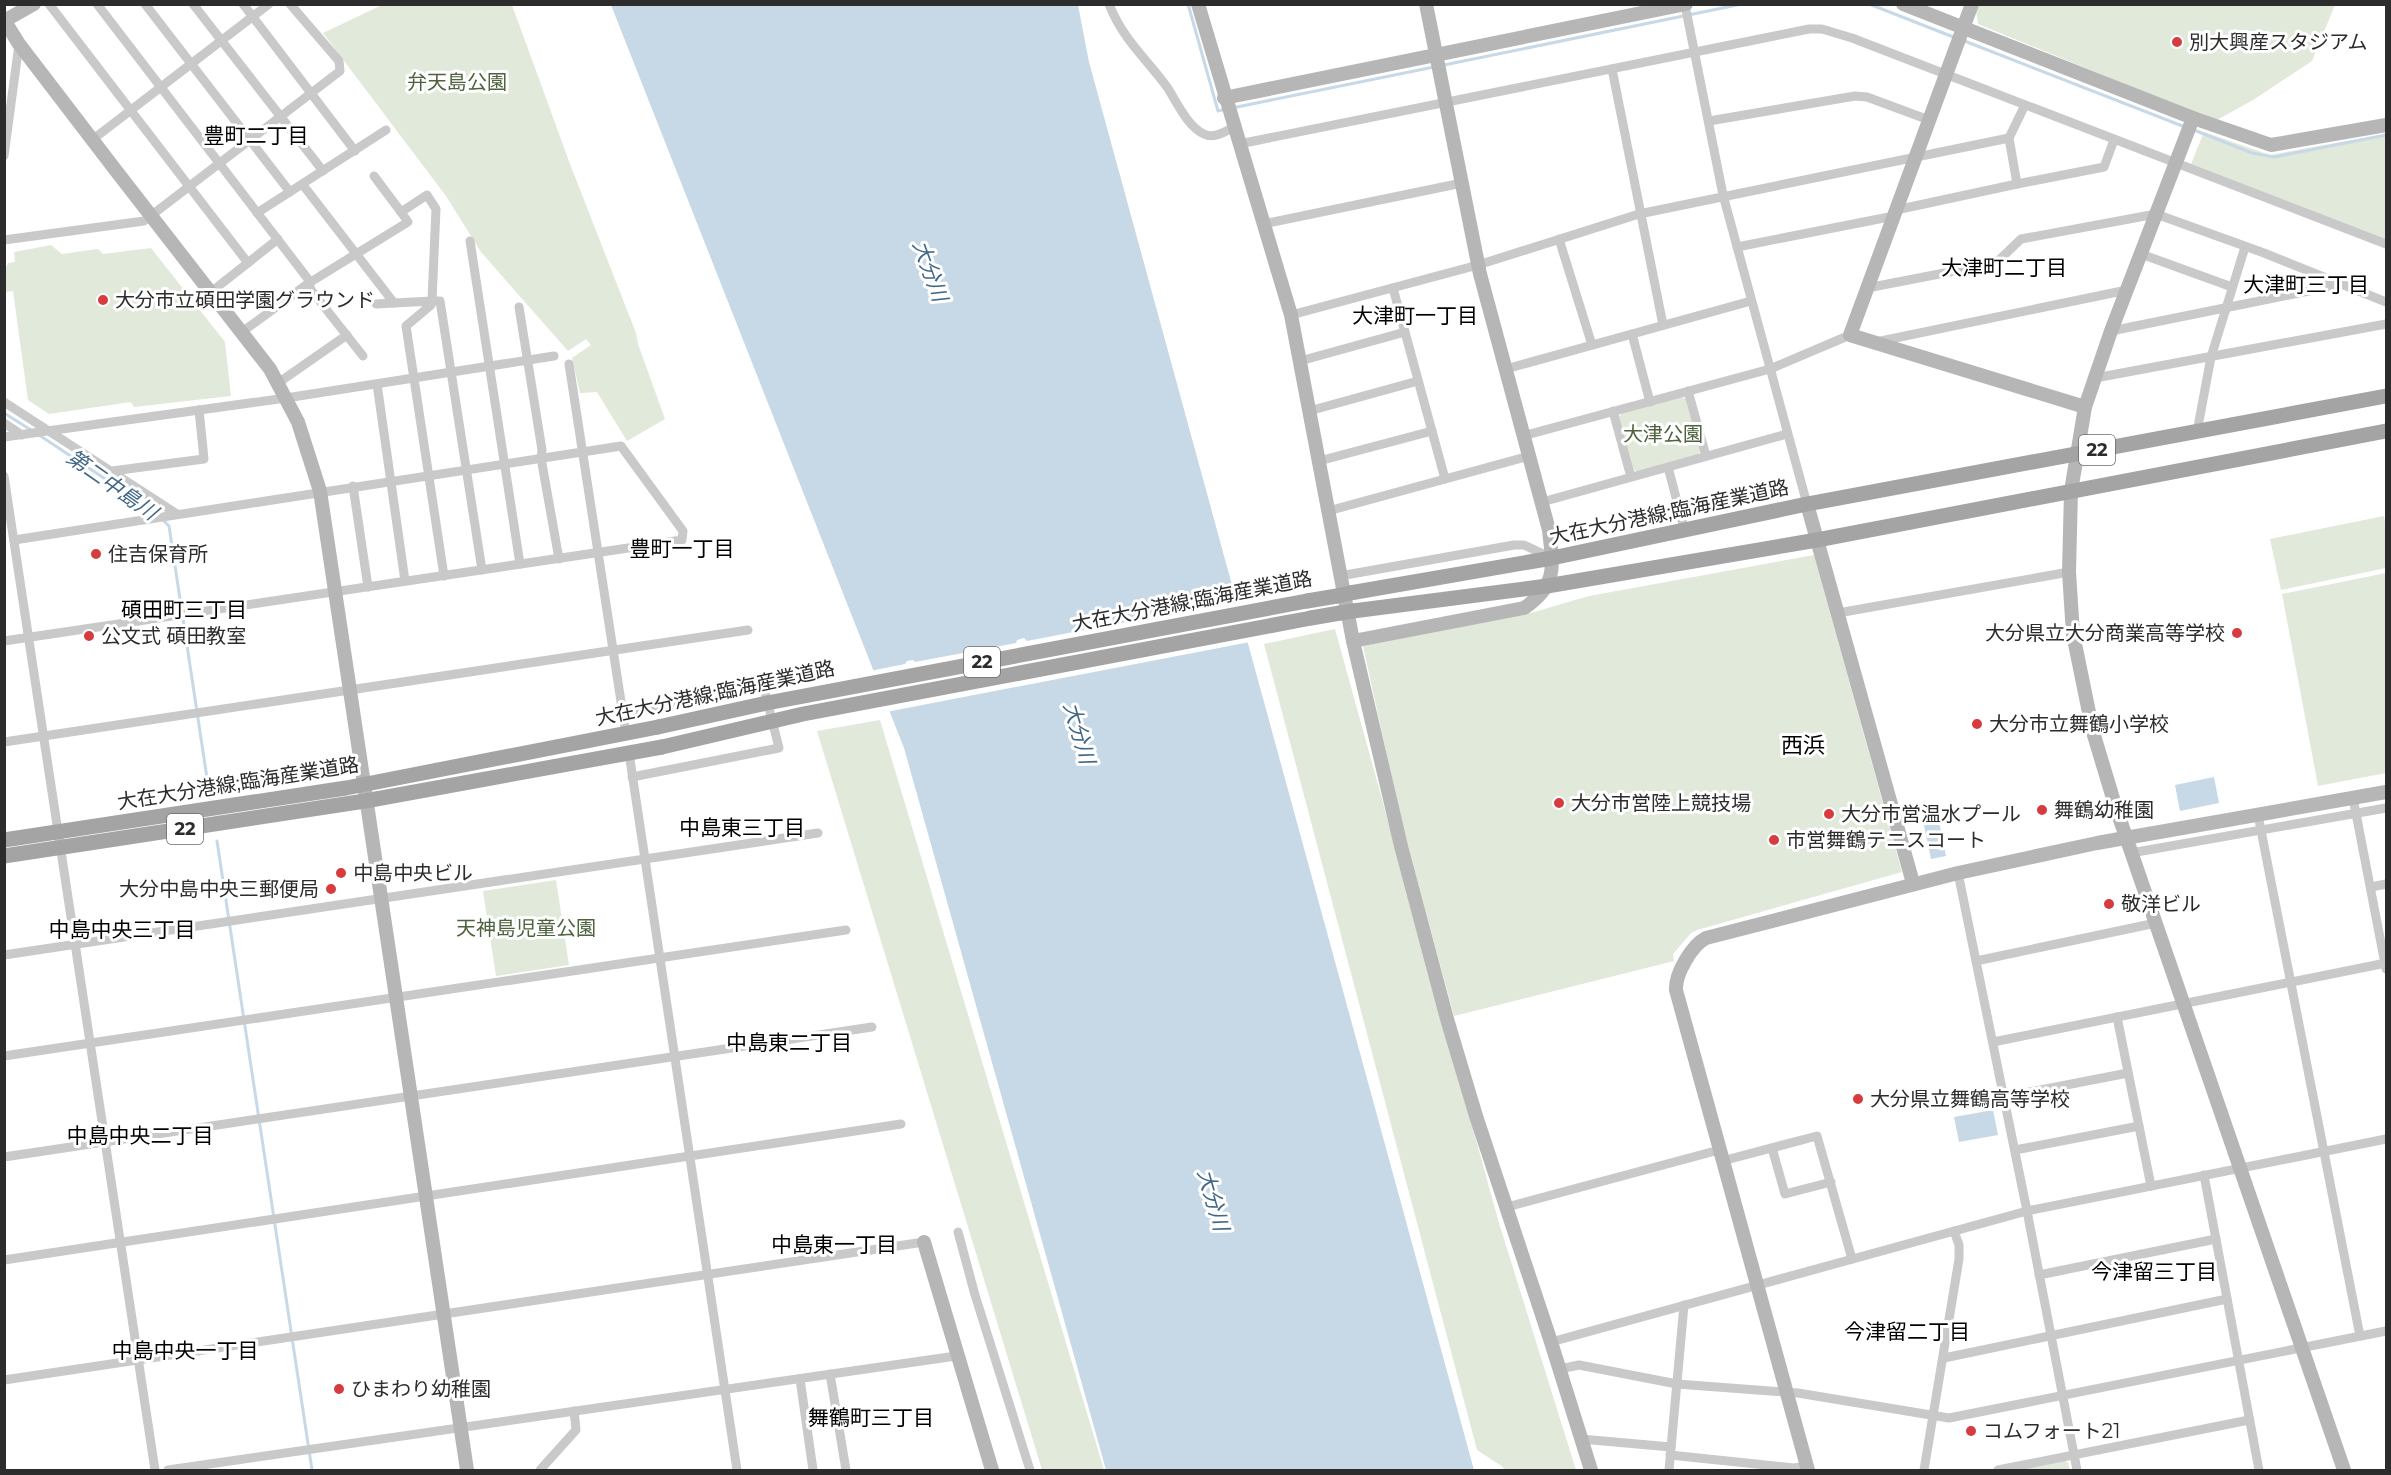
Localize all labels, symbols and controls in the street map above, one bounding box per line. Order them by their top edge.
place label: 別大興産スタジアム [2189,30,2368,54]
marker: 別大興産スタジアム [2170,35,2184,49]
park label: 弁天島公園 [407,70,507,94]
district label: 豊町二丁目 [204,123,309,148]
water label: 大分川 [908,237,954,307]
district label: 大津町二丁目 [1941,255,2067,280]
district label: 大津町三丁目 [2243,272,2369,297]
place label: 大分市立碩田学園グラウンド [115,288,375,312]
marker: 大分市立碩田学園グラウンド [96,293,110,307]
district label: 大津町一丁目 [1352,303,1478,328]
park label: 大津公園 [1623,422,1703,446]
road number: 22 [2079,435,2115,465]
water label: 第二中島川 [62,444,164,526]
street label: 大在大分港線;臨海産業道路 [1547,475,1791,549]
district label: 豊町一丁目 [630,536,735,561]
place label: 住吉保育所 [108,542,208,566]
marker: 住吉保育所 [89,547,103,561]
street label: 大在大分港線;臨海産業道路 [1070,566,1314,636]
district label: 碩田町三丁目 [121,597,247,622]
place label: 大分県立大分商業高等学校 [1985,621,2225,645]
place label: 公文式 碩田教室 [101,624,246,648]
marker: 大分県立大分商業高等学校 [2230,626,2244,640]
marker: 公文式 碩田教室 [82,629,96,643]
road number: 22 [964,647,1000,677]
street label: 大在大分港線;臨海産業道路 [593,656,837,730]
water label: 大分川 [1059,699,1101,769]
place label: 大分市立舞鶴小学校 [1989,712,2169,736]
marker: 大分市立舞鶴小学校 [1970,717,1984,731]
district label: 西浜 [1781,732,1825,759]
street label: 大在大分港線;臨海産業道路 [116,752,360,814]
place label: 大分市営陸上競技場 [1571,791,1751,815]
marker: 大分市営陸上競技場 [1552,796,1566,810]
place label: 舞鶴幼稚園 [2054,798,2154,822]
place label: 大分市営温水プール [1841,802,2021,826]
marker: 舞鶴幼稚園 [2035,803,2049,817]
marker: 大分市営温水プール [1822,807,1836,821]
road number: 22 [167,814,203,844]
district label: 中島東三丁目 [679,815,805,840]
place label: 市営舞鶴テニスコート [1786,828,1986,852]
marker: 市営舞鶴テニスコート [1767,833,1781,847]
place label: 中島中央ビル [353,861,473,885]
marker: 中島中央ビル [334,866,348,880]
place label: 大分中島中央三郵便局 [119,877,319,901]
marker: 大分中島中央三郵便局 [324,882,338,896]
place label: 敬洋ビル [2121,892,2201,916]
marker: 敬洋ビル [2102,897,2116,911]
park label: 天神島児童公園 [456,916,596,940]
district label: 中島中央三丁目 [49,917,196,942]
district label: 中島東二丁目 [726,1030,852,1055]
place label: 大分県立舞鶴高等学校 [1870,1087,2070,1111]
marker: 大分県立舞鶴高等学校 [1851,1092,1865,1106]
district label: 中島中央二丁目 [67,1123,214,1148]
water label: 大分川 [1193,1166,1235,1236]
district label: 中島東一丁目 [771,1232,897,1257]
district label: 今津留三丁目 [2091,1259,2217,1284]
district label: 今津留二丁目 [1844,1319,1970,1344]
district label: 中島中央一丁目 [112,1338,259,1363]
place label: ひまわり幼稚園 [351,1377,491,1401]
marker: ひまわり幼稚園 [332,1382,346,1396]
district label: 舞鶴町三丁目 [808,1405,934,1430]
place label: コムフォート21 [1983,1419,2120,1443]
marker: コムフォート21 [1964,1424,1978,1438]

